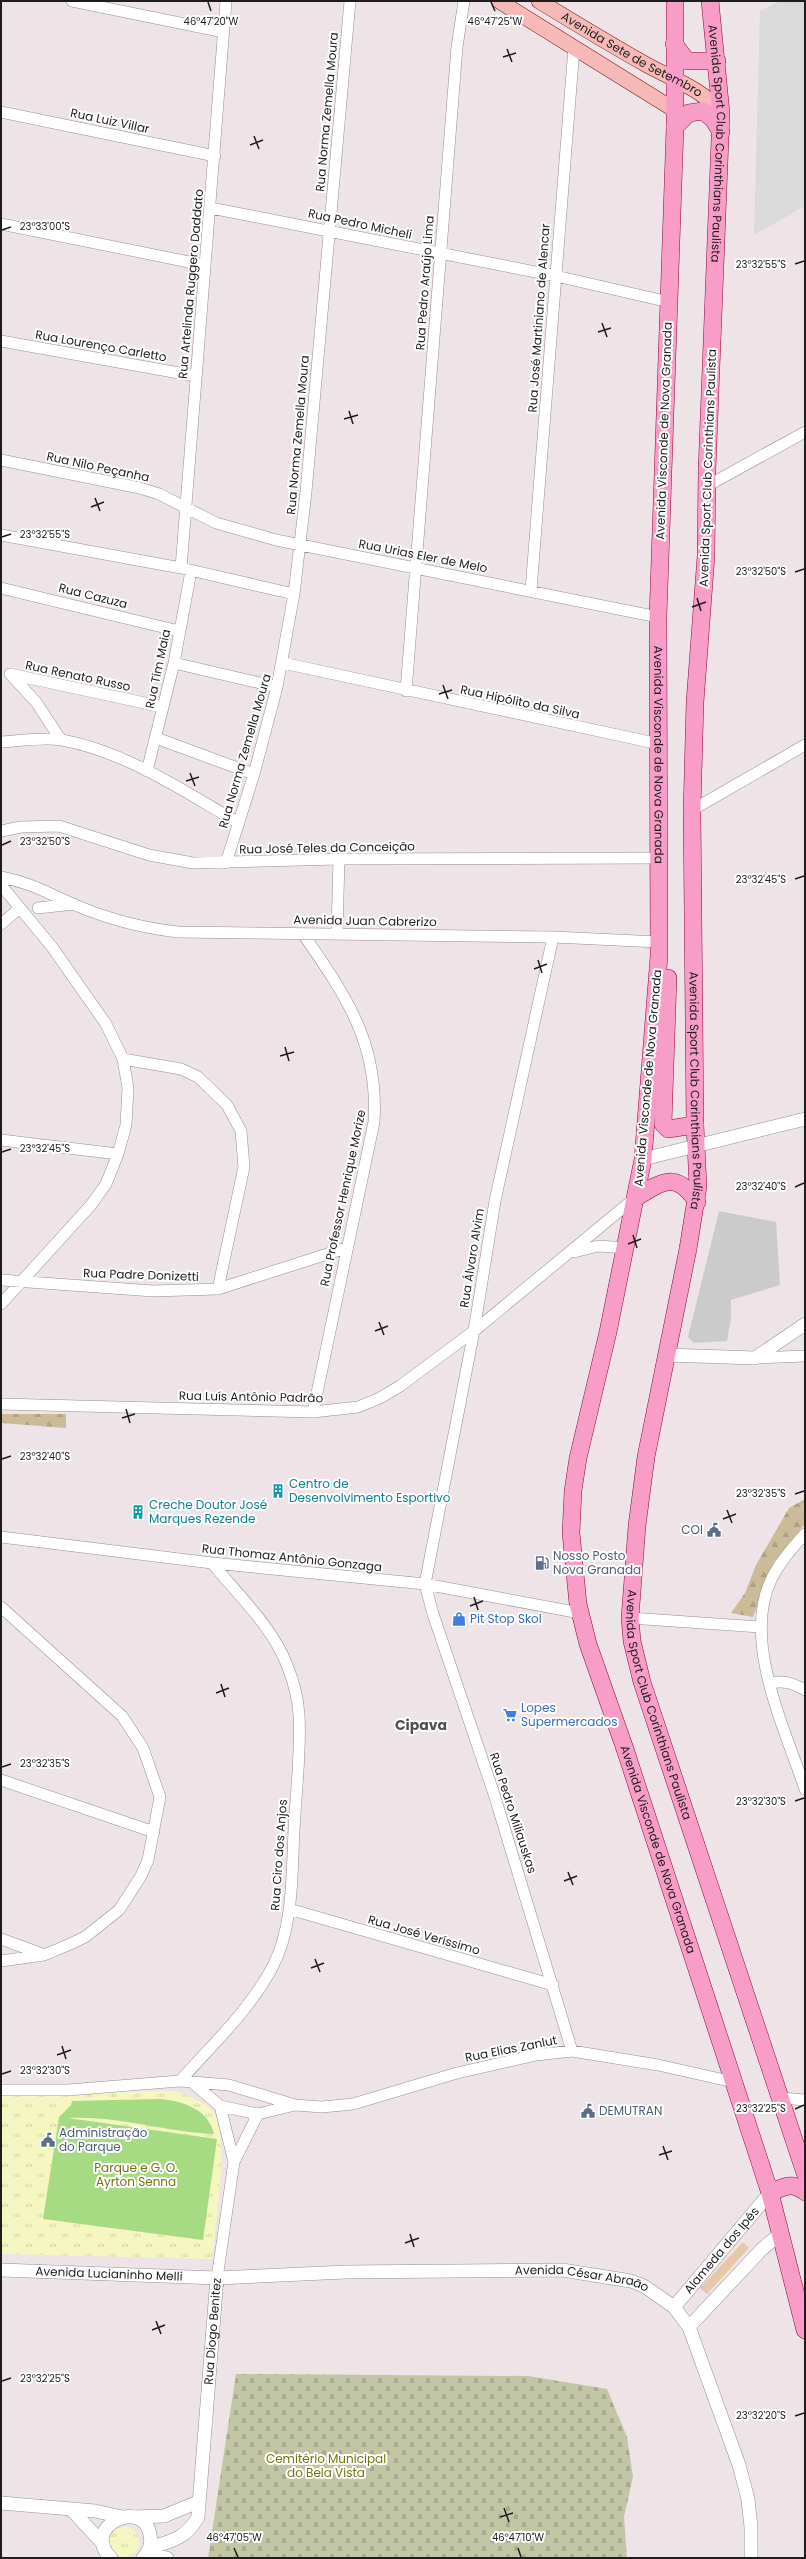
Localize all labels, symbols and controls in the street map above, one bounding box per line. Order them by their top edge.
street label: Avenida Sete de Setembro [558,7,706,101]
text: 46°47'20"W [184,14,239,29]
text: 46°47'25"W [468,14,523,29]
street label: Avenida Sport Club Corinthians Paulista [704,24,730,263]
street label: Rua Norma Zemella Moura [311,32,342,192]
street label: Rua Luiz Villar [69,104,152,137]
street label: Rua Artelinda Ruggero Daddato [174,188,207,380]
street label: Rua Pedro Micheli [307,204,414,243]
street label: Rua Pedro Araújo Lima [411,215,438,351]
text: 23°33'00"S [20,219,70,234]
street label: Rua José Martiniano de Alencar [523,222,554,413]
text: 23°32'55"S [736,257,786,272]
street label: Avenida Visconde de Nova Granada [651,322,676,540]
street label: Rua Lourenço Carletto [34,326,168,366]
street label: Avenida Sport Club Corinthians Paulista [695,349,720,587]
street label: Rua Norma Zemella Moura [282,355,313,515]
street label: Rua Nilo Peçanha [45,447,151,486]
text: 23°32'55"S [20,527,70,542]
street label: Rua Urias Eler de Melo [357,535,489,576]
text: 23°32'50"S [736,564,786,579]
street label: Rua Cazuza [57,579,129,612]
street label: Rua Tim Maia [141,628,174,710]
street label: Avenida Visconde de Nova Granada [650,646,668,864]
street label: Rua Renato Russo [24,656,133,695]
street label: Rua Norma Zemella Moura [214,672,275,830]
street label: Rua Hipólito da Silva [459,681,581,722]
text: 23°32'50"S [20,834,70,849]
street label: Rua José Teles da Conceição [239,837,415,858]
text: 23°32'45"S [736,872,786,887]
street label: Avenida Juan Cabrerizo [293,911,437,930]
street label: Avenida Visconde de Nova Granada [630,969,665,1187]
street label: Avenida Sport Club Corinthians Paulista [686,971,707,1211]
street label: Rua Professor Henrique Morize [315,1108,370,1288]
text: 23°32'45"S [20,1141,70,1156]
text: 23°32'40"S [736,1179,786,1194]
street label: Rua Álvaro Alvim [455,1207,488,1309]
street label: Rua Padre Donizetti [83,1264,199,1285]
street label: Rua Luís Antônio Padrão [179,1387,324,1406]
text: 23°32'40"S [20,1449,70,1464]
place label: Centro de Desenvolvimento Esportivo [289,1475,451,1506]
building icon: Centro de Desenvolvimento Esportivo [270,1483,286,1499]
text: 23°32'35"S [736,1486,786,1501]
place label: Creche Doutor José Marques Rezende [149,1496,267,1527]
building icon: Creche Doutor José Marques Rezende [130,1504,146,1520]
place label: COI [681,1521,703,1538]
public building icon: COI [706,1522,722,1538]
street label: Rua Thomaz Antônio Gonzaga [201,1540,383,1575]
place label: Nosso Posto Nova Granada [553,1547,641,1578]
fuel station icon: Nosso Posto Nova Granada [534,1555,550,1571]
street label: Avenida Sport Club Corinthians Paulista [622,1589,696,1822]
place label: Pit Stop Skol [470,1610,542,1627]
shop icon: Pit Stop Skol [451,1611,467,1627]
place label: Lopes Supermercados [521,1699,617,1730]
supermarket icon: Lopes Supermercados [502,1707,518,1723]
district label: Cipava [395,1715,447,1735]
street label: Avenida Visconde de Nova Granada [616,1743,700,1956]
street label: Rua Pedro Miliauskas [486,1750,541,1875]
text: 23°32'35"S [20,1756,70,1771]
text: 23°32'30"S [736,1794,786,1809]
street label: Rua Ciro dos Anjos [266,1799,291,1911]
street label: Rua José Veríssimo [366,1910,482,1959]
street label: Rua Elias Zanlut [464,2031,558,2066]
text: 23°32'30"S [20,2063,70,2078]
text: 23°32'25"S [736,2101,786,2116]
place label: DEMUTRAN [599,2102,662,2119]
public building icon: DEMUTRAN [580,2103,596,2119]
place label: Administração do Parque [59,2124,148,2155]
public building icon: Administração do Parque [40,2132,56,2148]
park label: Parque e G. O. Ayrton Senna [94,2159,178,2190]
street label: Alameda dos Ipês [680,2203,763,2297]
street label: Avenida César Abraão [515,2261,653,2296]
street label: Avenida Lucianinho Melli [35,2262,183,2285]
street label: Rua Diogo Benitez [200,2277,225,2385]
text: 23°32'25"S [20,2371,70,2386]
text: 23°32'20"S [736,2408,786,2423]
park label: Cemitério Municipal do Bela Vista [266,2450,386,2481]
text: 46°47'05"W [206,2530,262,2545]
text: 46°47'10"W [492,2530,544,2545]

